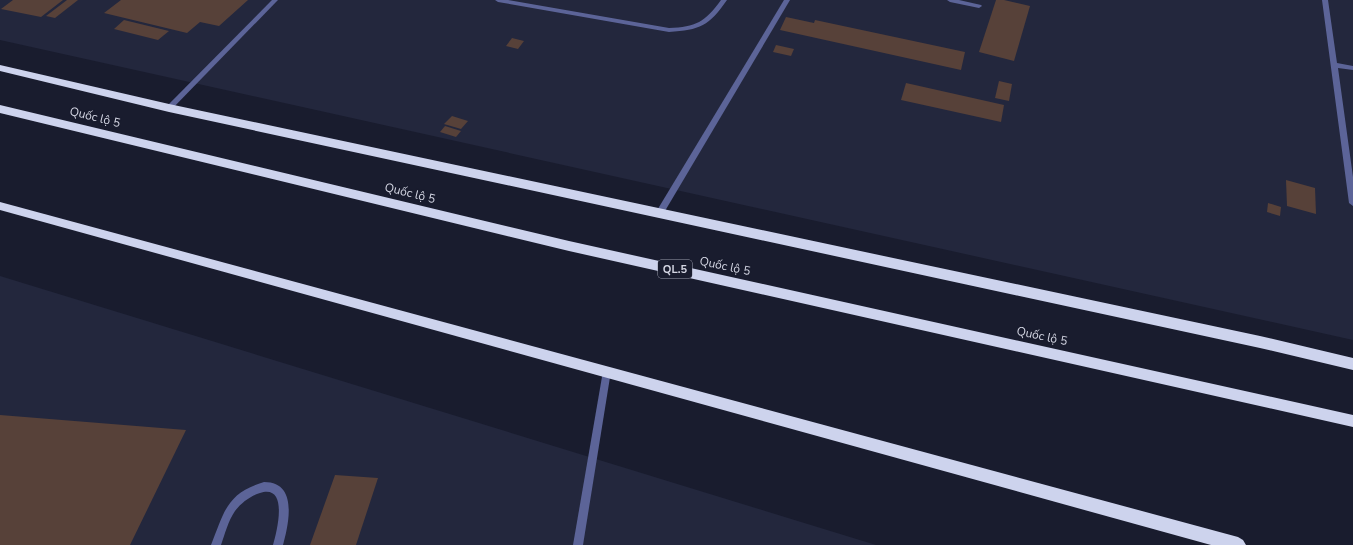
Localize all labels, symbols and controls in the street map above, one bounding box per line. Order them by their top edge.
street label: Quốc lộ 5 [68,103,122,131]
street label: Quốc lộ 5 [383,179,437,207]
street label: Quốc lộ 5 [698,253,752,279]
road number: QL.5 [658,260,692,278]
street label: Quốc lộ 5 [1015,323,1069,349]

